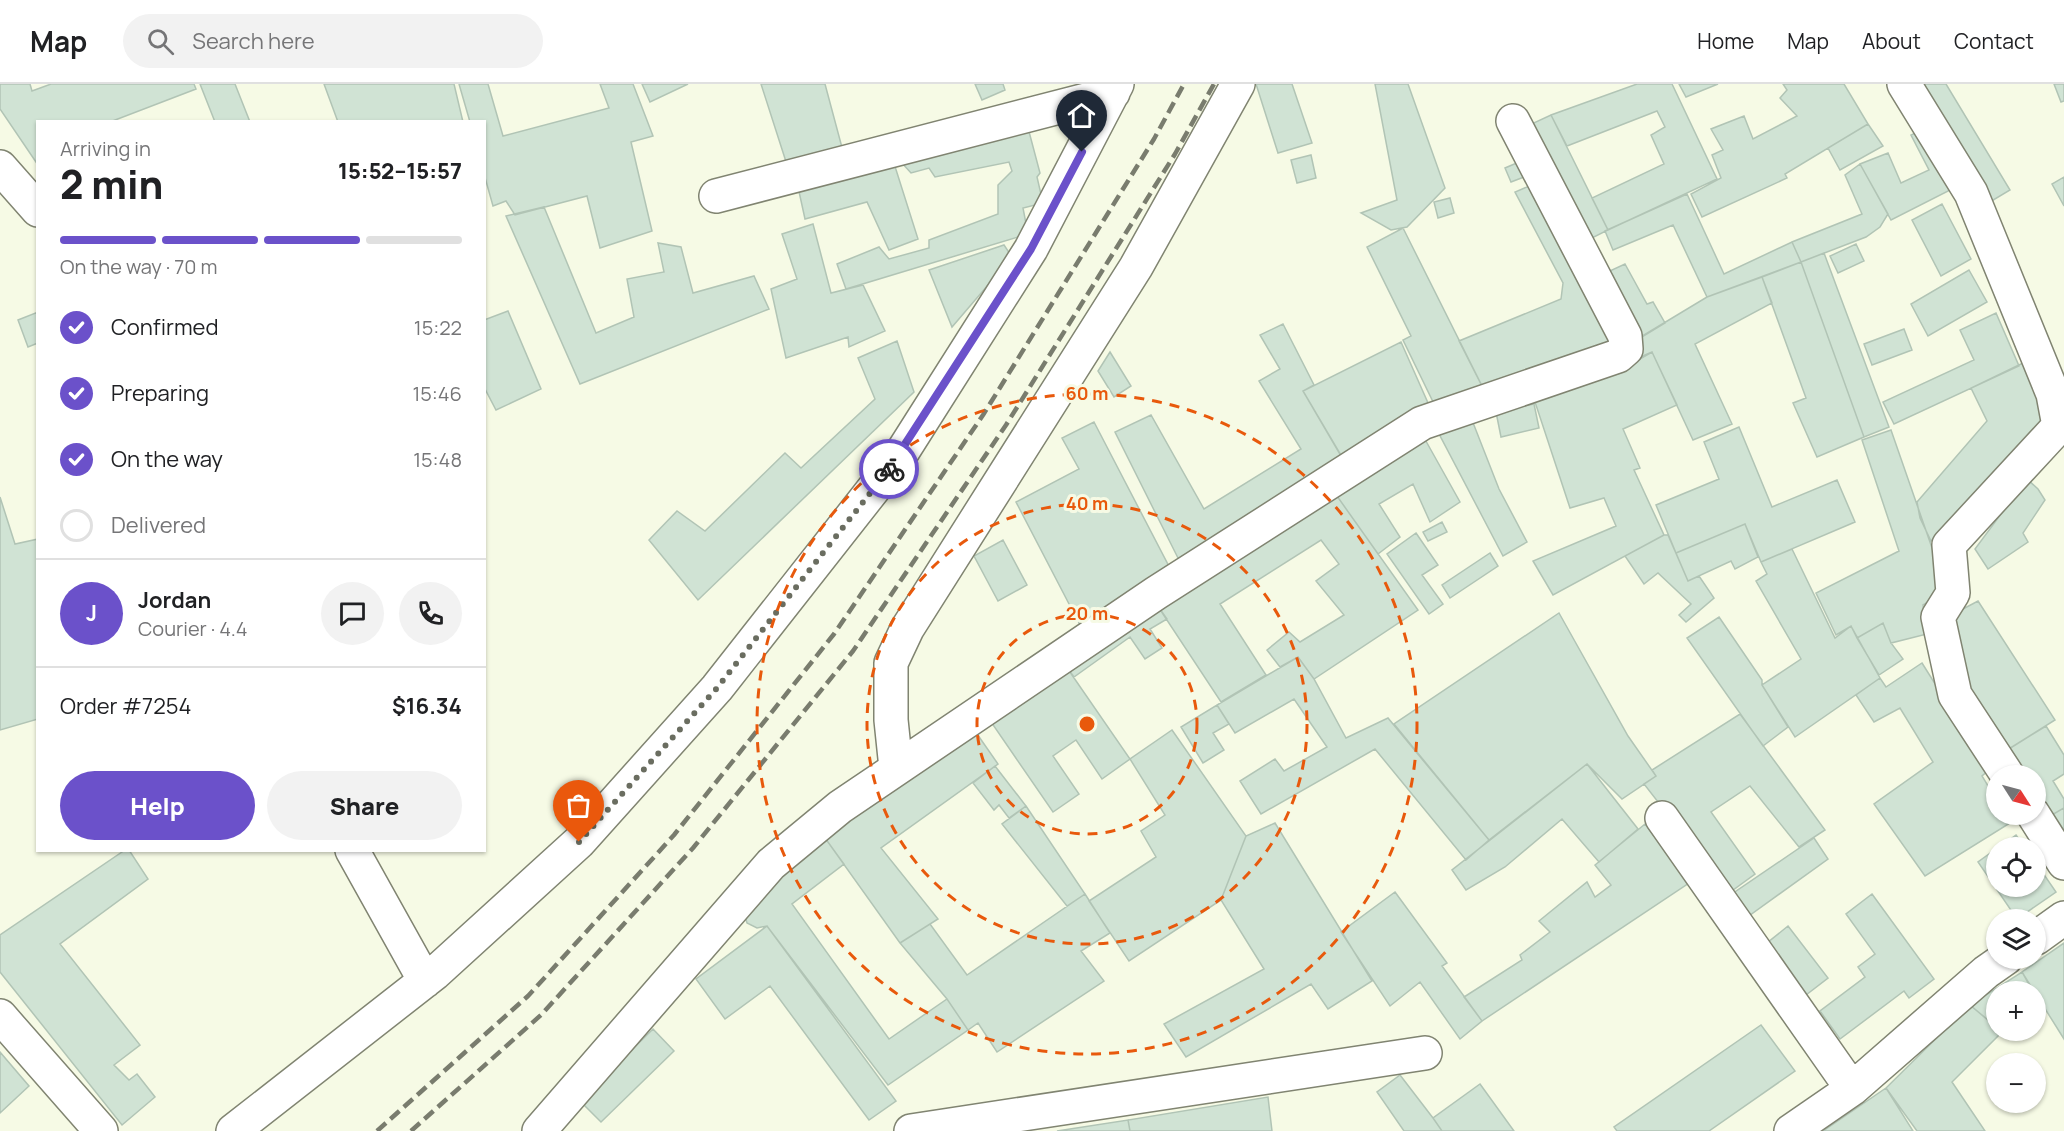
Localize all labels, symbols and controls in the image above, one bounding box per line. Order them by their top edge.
search box [123,14,543,68]
text: Map [30,22,87,60]
icon: search [144,25,177,58]
text: Search here [192,26,315,56]
text: Home [1697,27,1754,55]
text: Map [1787,27,1829,55]
text: About [1862,27,1921,55]
text: Contact [1954,27,2034,55]
pin [1056,90,1107,152]
icon: home [1065,99,1098,132]
text: Arriving in [60,135,151,162]
text: 15:52–15:57 [338,156,462,186]
text: 2 min [60,157,163,211]
text: On the way · 70 m [60,253,217,280]
icon: check [60,311,93,344]
text: Confirmed [111,312,219,342]
text: 15:22 [414,314,462,341]
icon: check [60,377,93,410]
text: Preparing [111,378,209,408]
text: 15:46 [412,380,462,407]
text: 60 m [1066,381,1108,405]
courier [859,439,919,499]
icon: check [60,443,93,476]
text: On the way [111,444,223,474]
text: 15:48 [413,446,462,473]
icon: bike [873,453,906,486]
text: 40 m [1066,491,1108,515]
text: Delivered [111,510,206,540]
button: chat [321,582,384,645]
button: phone [399,582,462,645]
text: Jordan [138,585,211,615]
text: J [86,598,97,628]
text: 20 m [1066,601,1108,625]
text: Courier · 4.4 [138,615,248,642]
text: Order #7254 [60,691,191,721]
text: $16.34 [392,691,462,721]
centre of rings [1077,714,1097,734]
north arrow [1986,765,2046,825]
map controls [1986,765,2046,1113]
button: Help [60,771,255,840]
button: Share [267,771,462,840]
pin [553,780,604,842]
icon: bag [562,789,595,822]
button: locate [1986,837,2046,897]
button: layers [1986,909,2046,969]
button: + [1986,981,2046,1041]
button: − [1986,1053,2046,1113]

